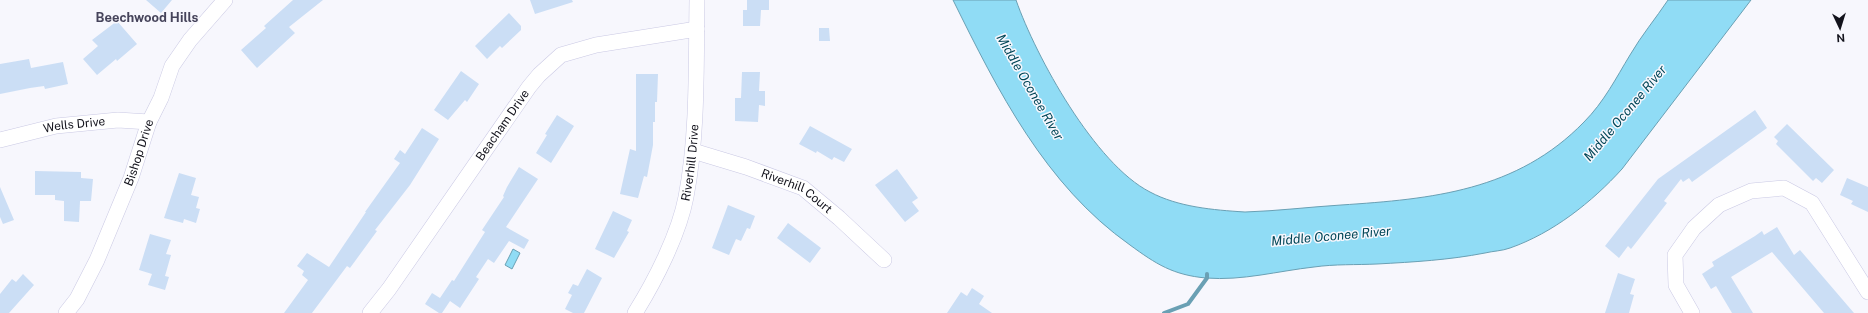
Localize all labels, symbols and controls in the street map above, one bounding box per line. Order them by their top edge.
north arrow [1820,8,1860,48]
district label: Beechwood Hills [96,10,199,25]
water label: Middle Oconee River [993,31,1067,143]
text: N [1836,32,1845,44]
water label: Middle Oconee River [1581,62,1669,164]
street label: Beacham Drive [473,87,532,163]
street label: Wells Drive [42,114,106,136]
street label: Bishop Drive [121,117,157,188]
street label: Riverhill Drive [678,124,701,202]
street label: Riverhill Court [759,166,835,216]
water label: Middle Oconee River [1271,223,1392,249]

